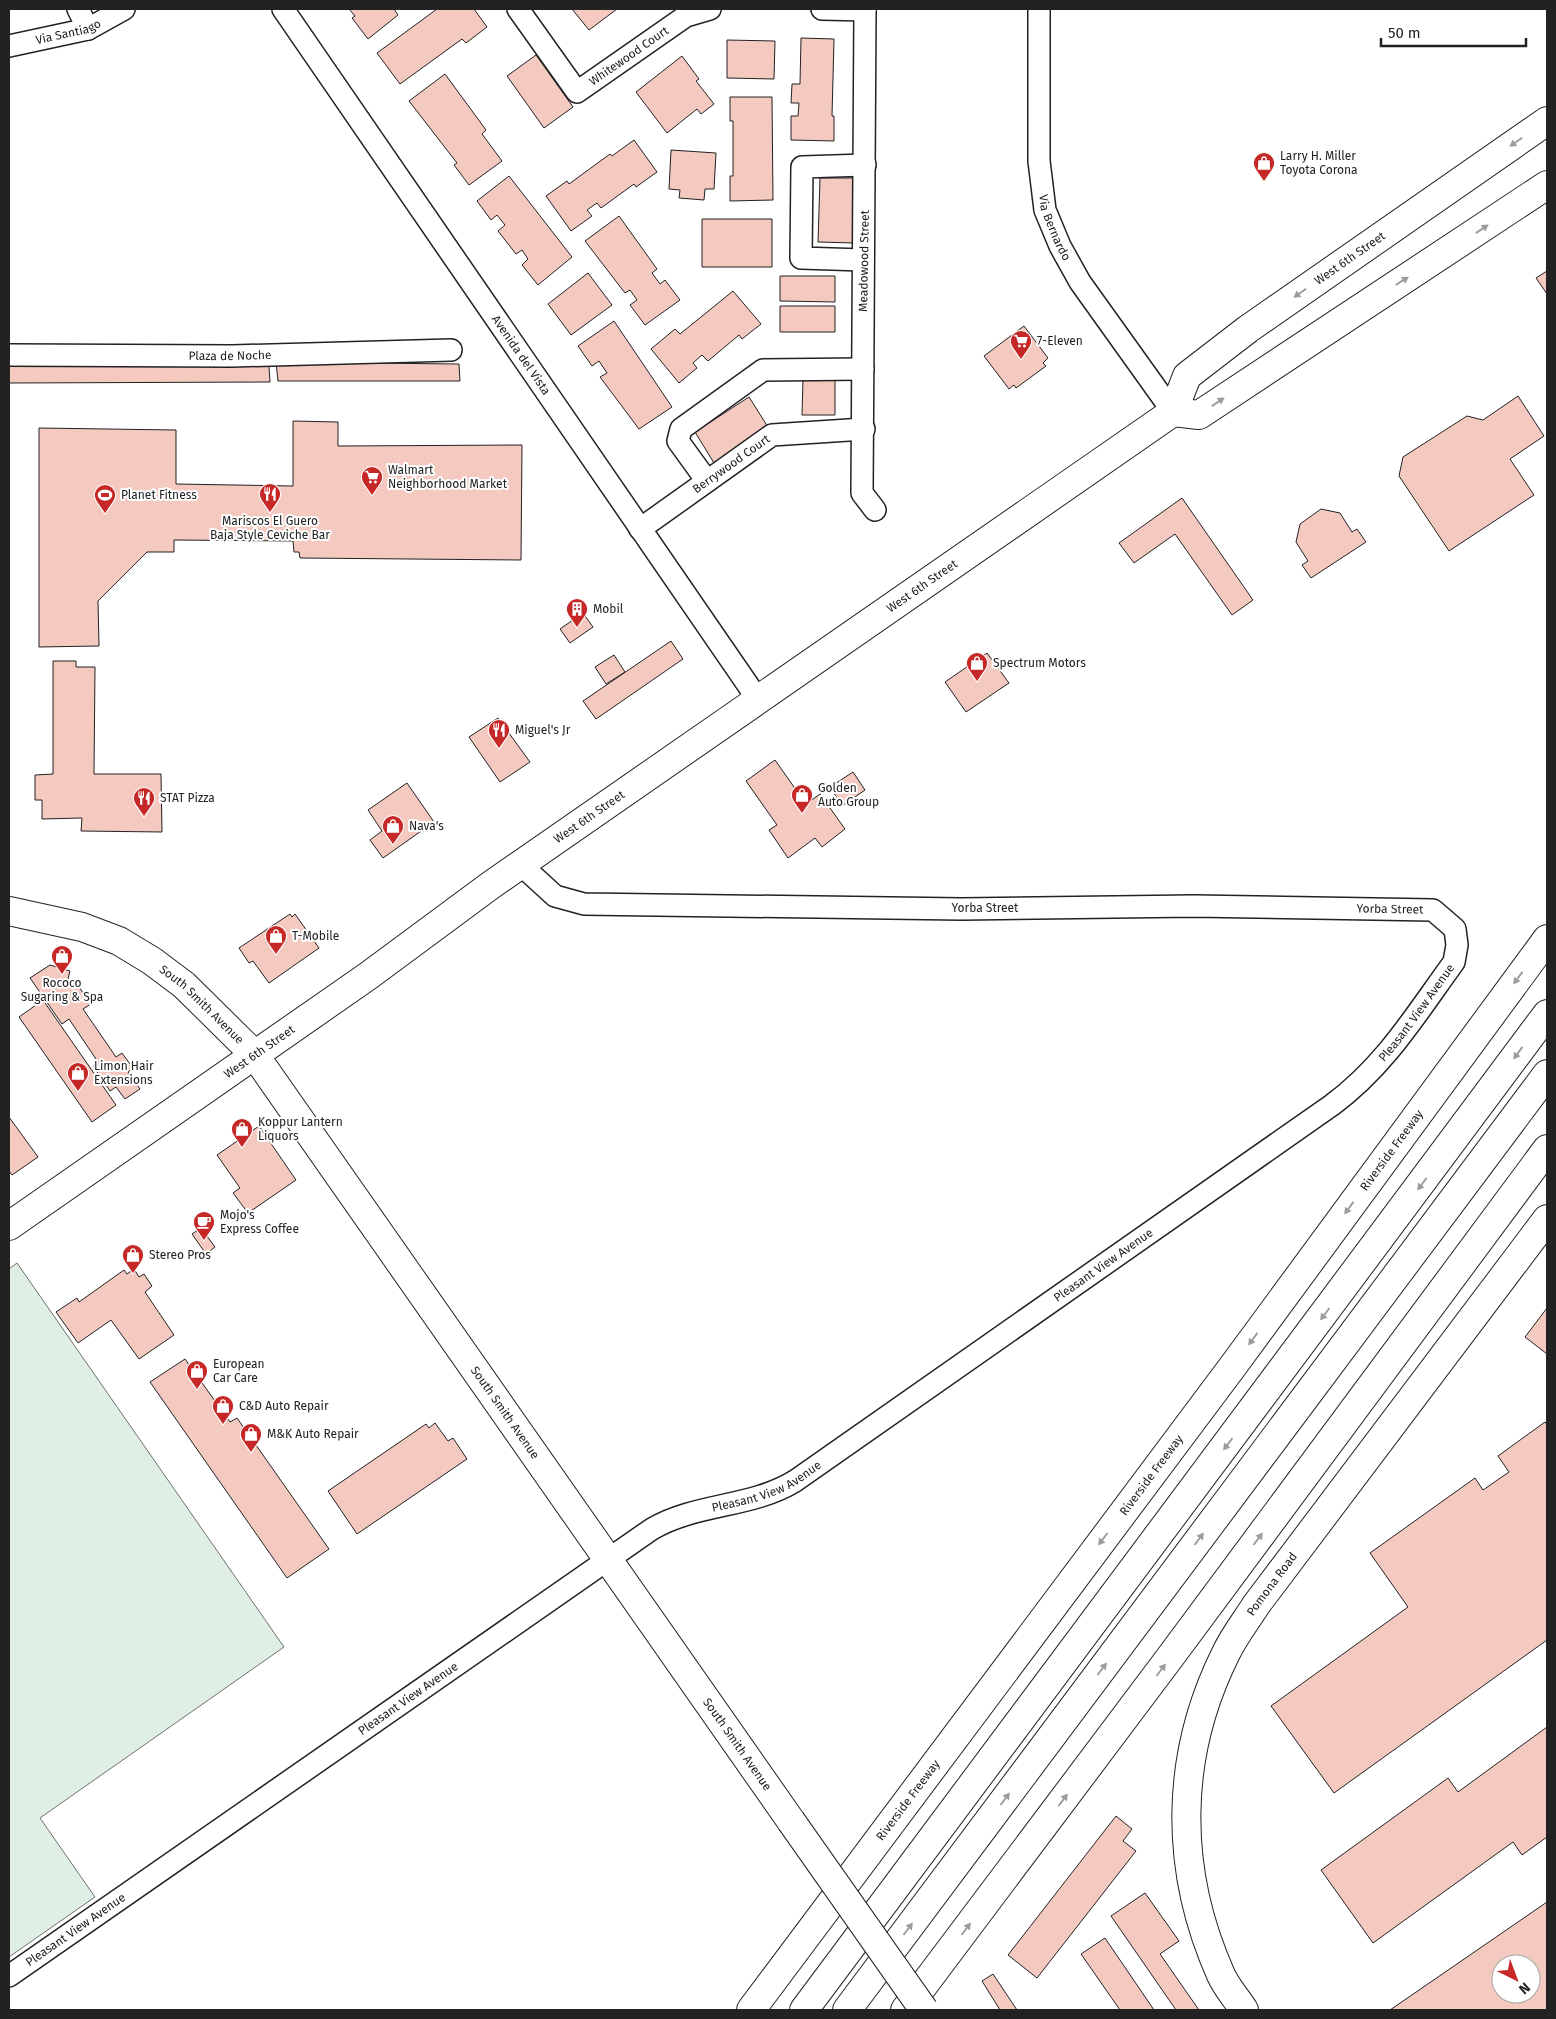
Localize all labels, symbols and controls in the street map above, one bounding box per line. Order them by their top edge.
scale bar [1381,15,1526,47]
street label: Via Santiago [34,16,103,47]
street label: Whitewood Court [586,23,672,88]
text: 50 m [1388,24,1421,42]
one-way arrow [1510,137,1523,147]
place label: Larry H. Miller Toyota Corona [1280,149,1358,177]
shop icon: Larry H. Miller Toyota Corona [1252,151,1276,182]
street label: Via Bernardo [1036,194,1074,263]
street label: Meadowood Street [856,209,872,312]
one-way arrow [1475,224,1488,234]
street label: West 6th Street [1312,228,1388,288]
one-way arrow [1395,276,1409,286]
one-way arrow [1293,288,1307,298]
street label: Avenida del Vista [489,313,553,398]
supermarket icon: 7-Eleven [1009,329,1033,360]
place label: 7-Eleven [1037,334,1083,348]
street label: Plaza de Noche [188,348,272,363]
one-way arrow [1211,398,1225,407]
street label: Berrywood Court [690,431,773,496]
place label: Walmart Neighborhood Market [388,463,508,491]
supermarket icon: Walmart Neighborhood Market [360,465,384,496]
restaurant icon: Mariscos El Guero Baja Style Ceviche Bar [258,482,282,513]
sports icon: Planet Fitness [93,483,117,514]
place label: Planet Fitness [121,488,197,502]
place label: Mariscos El Guero Baja Style Ceviche Bar [210,514,330,542]
street label: West 6th Street [884,556,961,615]
building icon: Mobil [565,597,589,628]
place label: Mobil [593,602,624,616]
shop icon: Spectrum Motors [965,651,989,682]
place label: Spectrum Motors [993,656,1086,670]
restaurant icon: Miguel's Jr [487,718,511,749]
place label: Miguel's Jr [515,723,571,737]
place label: Golden Auto Group [818,781,879,809]
shop icon: Golden Auto Group [790,783,814,814]
restaurant icon: STAT Pizza [132,786,156,817]
street label: West 6th Street [551,787,628,846]
place label: STAT Pizza [160,791,215,805]
shop icon: Nava's [381,814,405,845]
place label: Nava's [409,819,444,833]
street label: Yorba Street [952,901,1019,915]
street label: Yorba Street [1356,901,1424,917]
shop icon: T-Mobile [264,924,288,955]
place label: T-Mobile [292,929,339,943]
shop icon: Rococo Sugaring & Spa [50,944,74,975]
street label: Pleasant View Avenue [1376,961,1457,1064]
street label: South Smith Avenue [157,962,247,1047]
one-way arrow [1513,971,1524,984]
place label: Rococo Sugaring & Spa [21,976,103,1004]
street label: West 6th Street [221,1022,298,1081]
one-way arrow [1513,1046,1524,1059]
place label: Limon Hair Extensions [94,1059,154,1087]
shop icon: Limon Hair Extensions [66,1061,90,1092]
street label: Riverside Freeway [1357,1107,1426,1194]
place label: Koppur Lantern Liquors [258,1115,343,1143]
shop icon: Koppur Lantern Liquors [230,1117,254,1148]
one-way arrow [1417,1177,1427,1191]
one-way arrow [1344,1201,1354,1215]
place label: Mojo's Express Coffee [220,1208,299,1236]
cafe icon: Mojo's Express Coffee [192,1210,216,1241]
street label: Pleasant View Avenue [1051,1226,1156,1305]
shop icon: Stereo Pros [121,1243,145,1274]
place label: Stereo Pros [149,1248,211,1262]
one-way arrow [1320,1307,1330,1321]
one-way arrow [1248,1332,1258,1346]
place label: European Car Care [213,1357,265,1385]
shop icon: European Car Care [185,1359,209,1390]
street label: South Smith Avenue [468,1364,542,1462]
shop icon: C&D Auto Repair [211,1394,235,1425]
place label: C&D Auto Repair [239,1399,329,1413]
shop icon: M&K Auto Repair [239,1422,263,1453]
place label: M&K Auto Repair [267,1427,359,1441]
street label: Riverside Freeway [1117,1432,1186,1518]
one-way arrow [1223,1437,1233,1451]
street label: Pleasant View Avenue [710,1458,824,1515]
one-way arrow [1098,1532,1108,1546]
one-way arrow [1194,1532,1204,1546]
one-way arrow [1253,1532,1263,1546]
street label: Pomona Road [1244,1550,1300,1618]
street label: Pleasant View Avenue [356,1659,461,1738]
one-way arrow [1097,1663,1108,1676]
one-way arrow [1156,1663,1166,1677]
street label: South Smith Avenue [700,1695,775,1793]
street label: Riverside Freeway [873,1757,943,1843]
one-way arrow [1000,1793,1011,1806]
one-way arrow [1058,1794,1069,1807]
street label: Pleasant View Avenue [23,1890,128,1969]
one-way arrow [903,1922,913,1936]
one-way arrow [960,1923,971,1936]
north arrow [1491,1954,1541,2004]
text: N [1515,1979,1534,1998]

